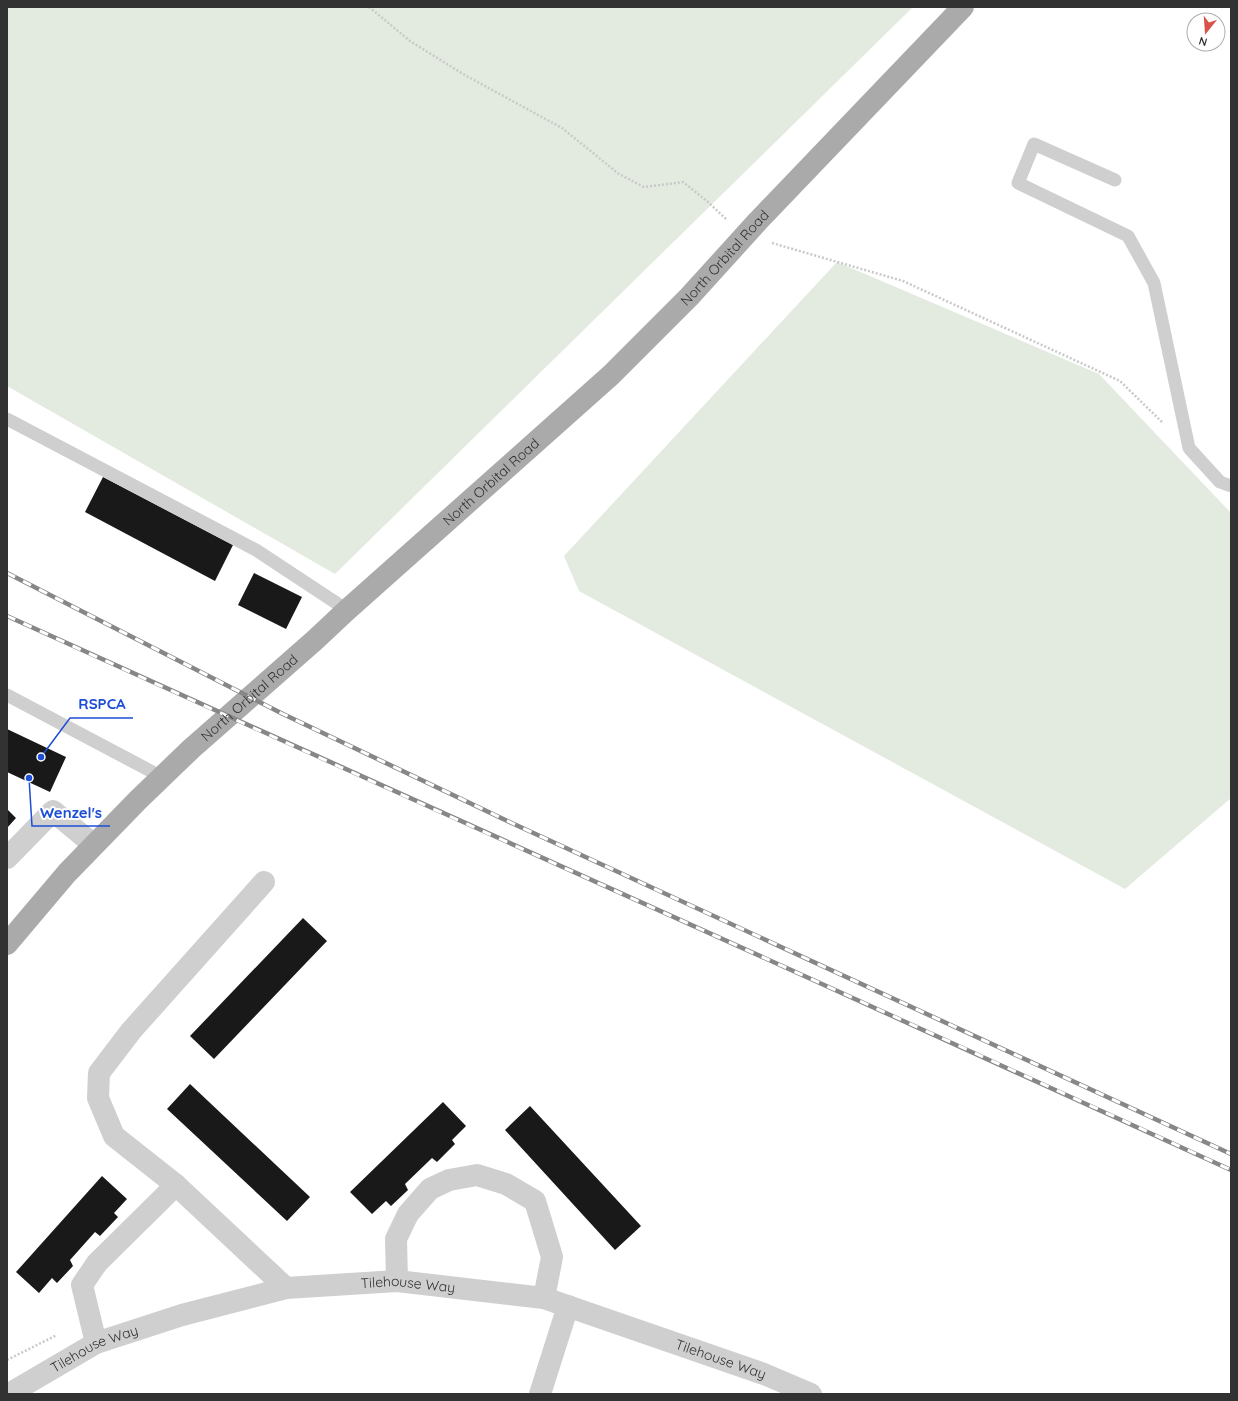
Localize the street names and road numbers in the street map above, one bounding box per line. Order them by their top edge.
street label: North Orbital Road [676,206,773,310]
street label: North Orbital Road [439,434,543,530]
street label: North Orbital Road [197,650,302,745]
street label: Tilehouse Way [360,1272,456,1297]
street label: Tilehouse Way [47,1321,140,1377]
street label: Tilehouse Way [673,1335,769,1383]

